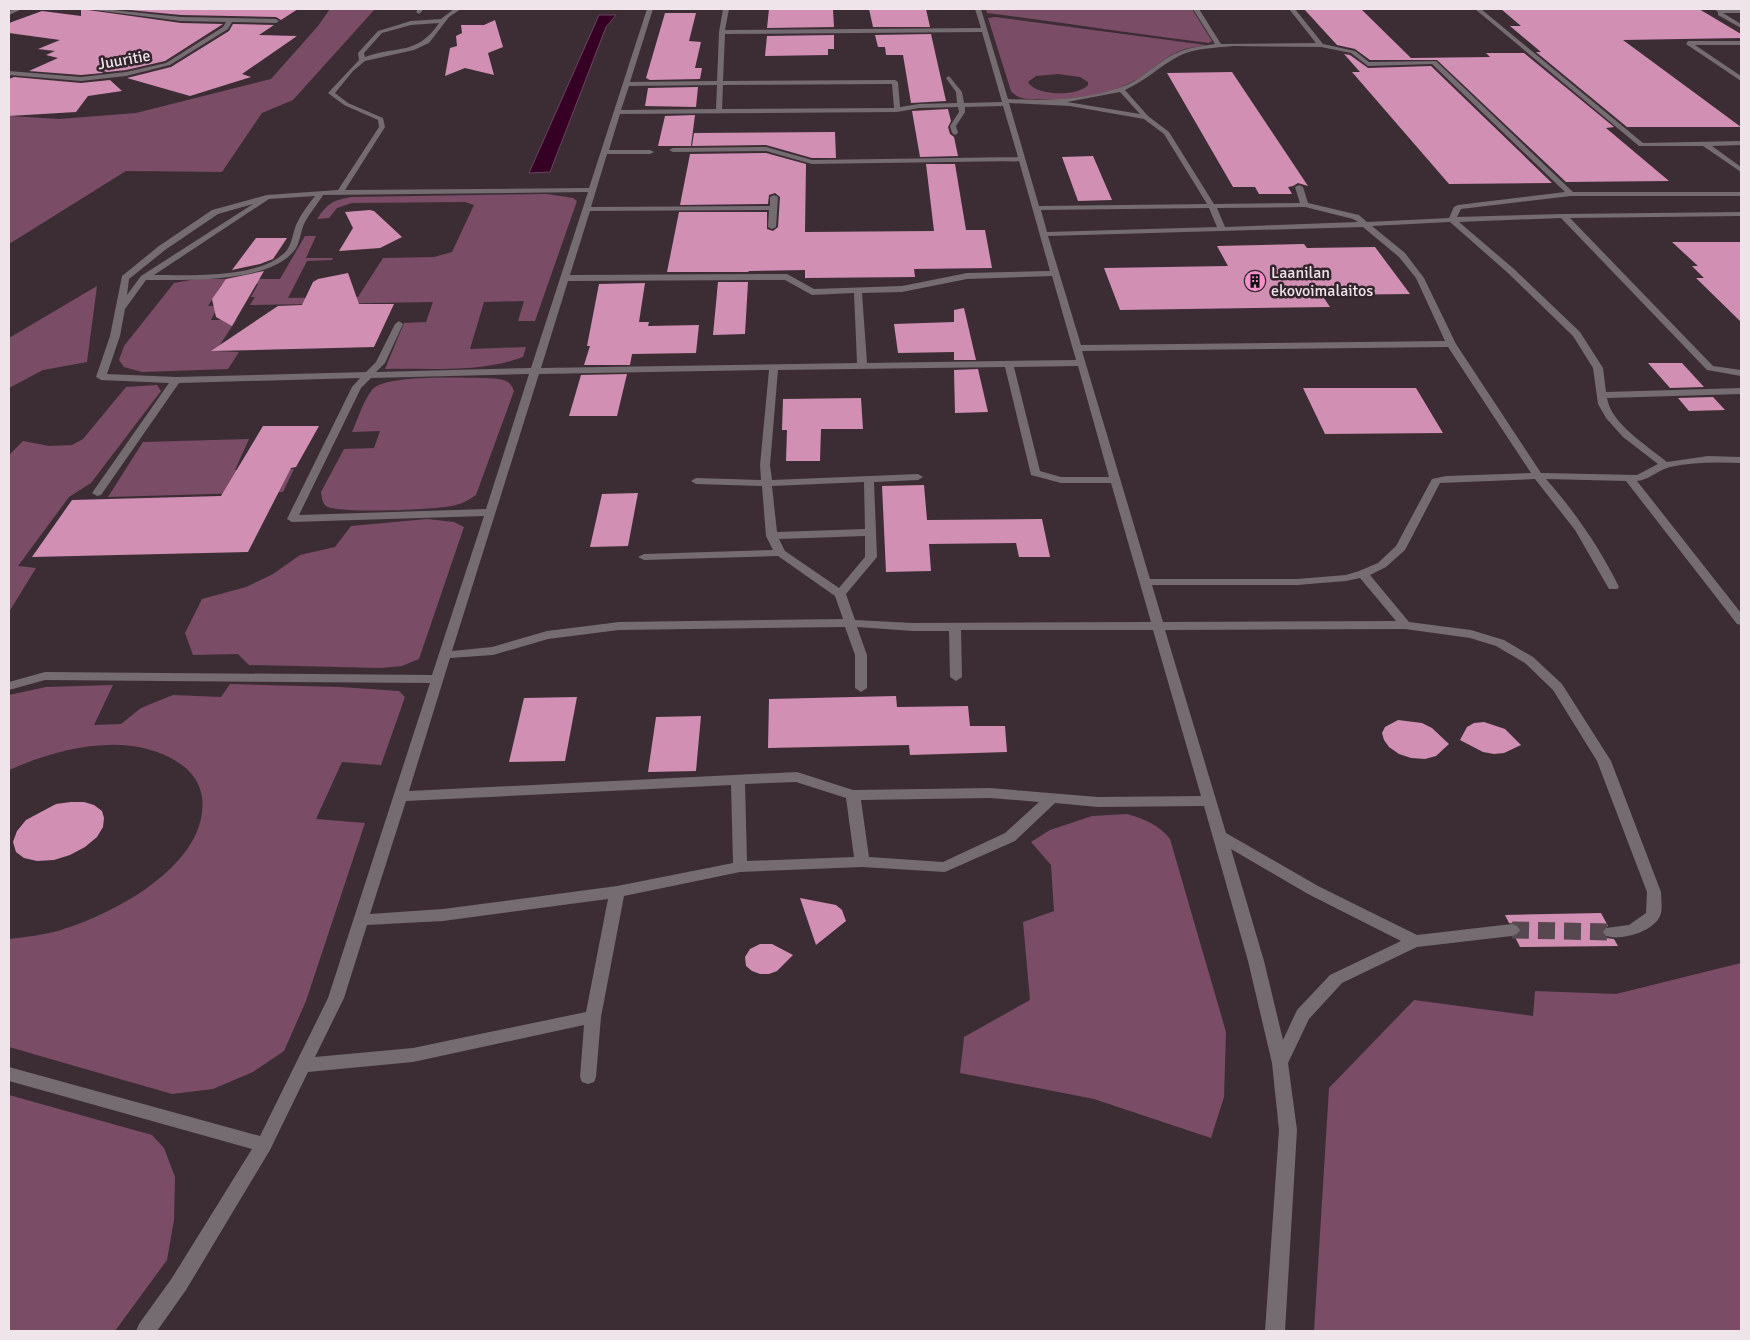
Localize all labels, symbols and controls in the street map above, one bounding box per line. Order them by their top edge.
street label: Juuritie [96,46,152,74]
place label: Laanilan ekovoimalaitos [1271,263,1373,301]
building icon: Laanilan ekovoimalaitos [1243,269,1267,293]

